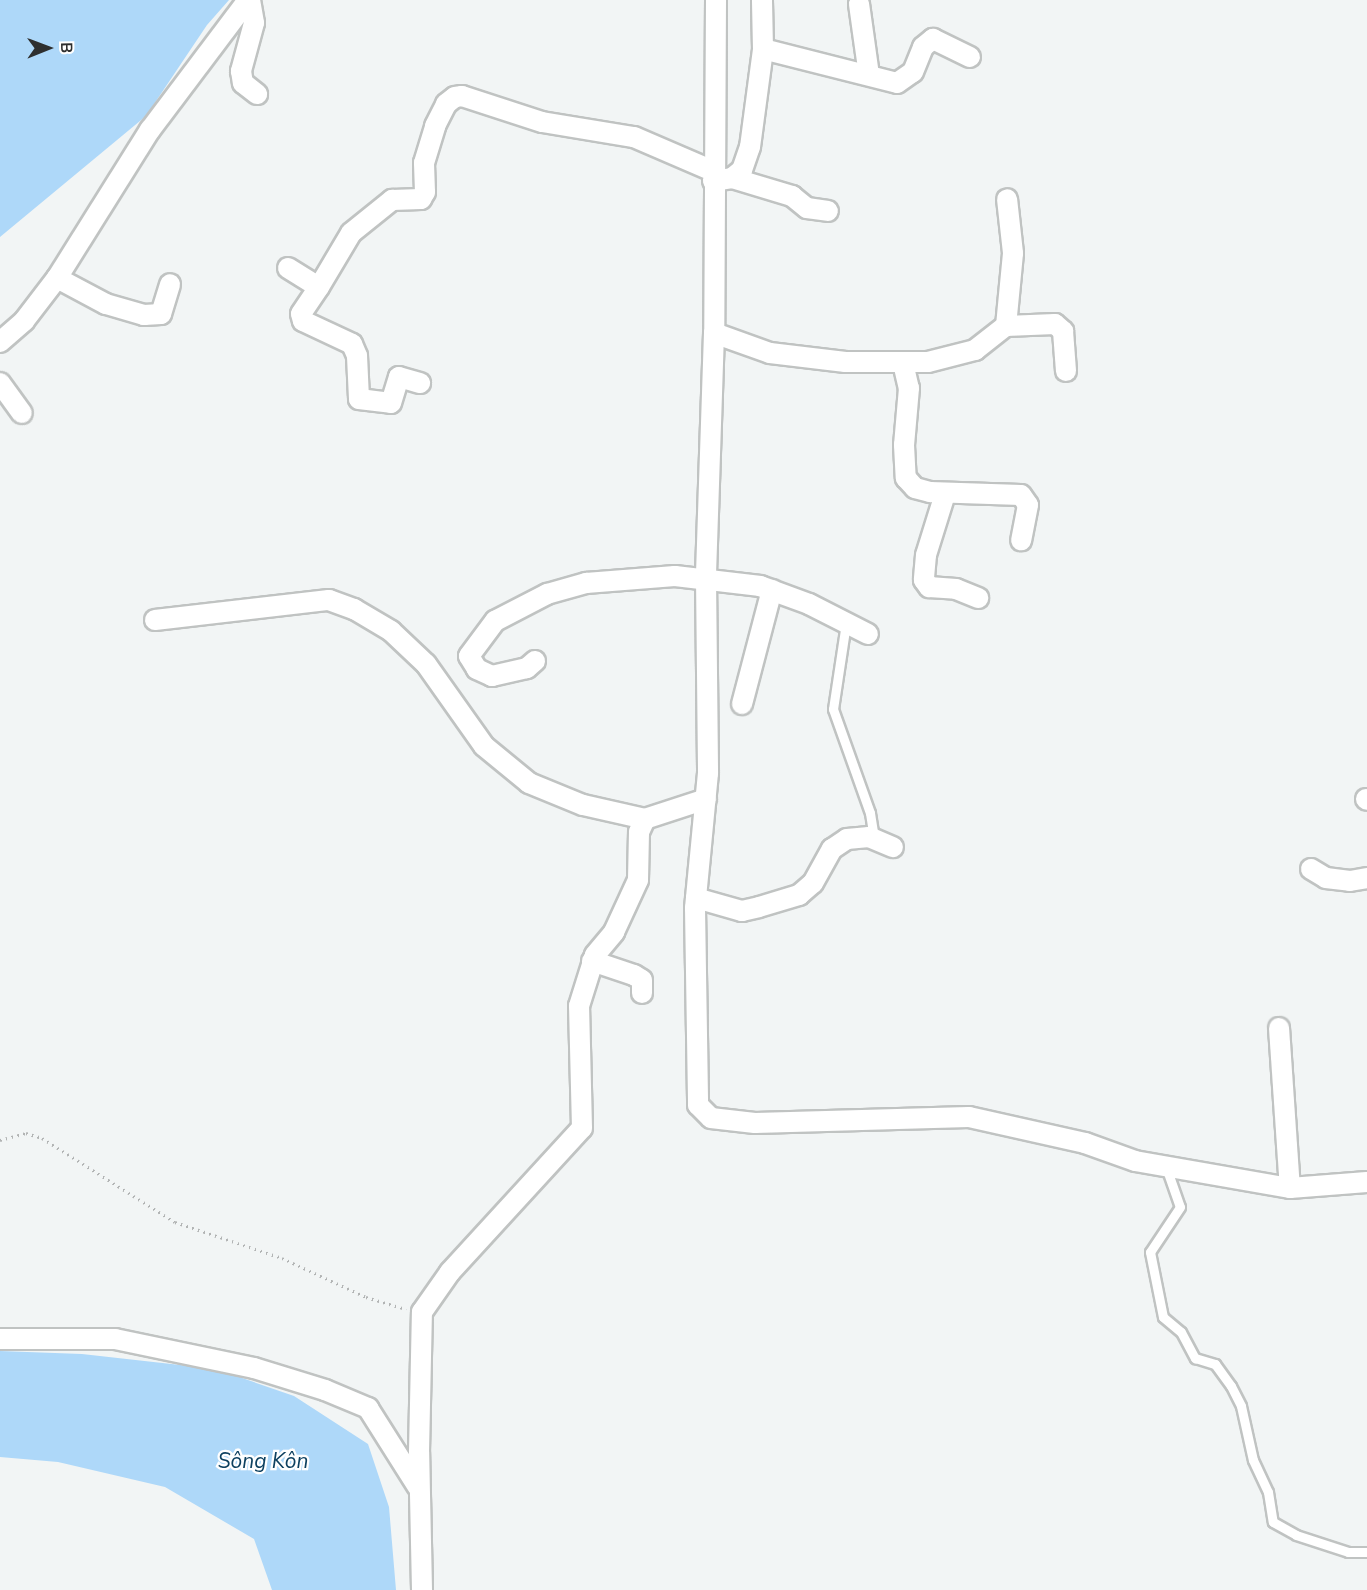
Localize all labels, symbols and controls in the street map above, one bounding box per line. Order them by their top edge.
north arrow [18,18,78,78]
text: B [55,42,77,53]
water label: Sông Kôn [218,1448,308,1474]

